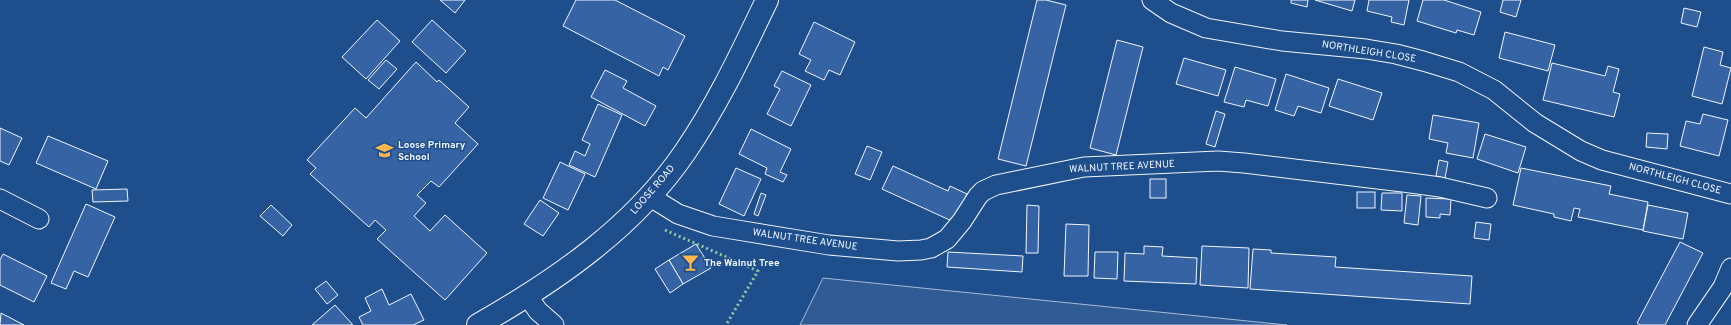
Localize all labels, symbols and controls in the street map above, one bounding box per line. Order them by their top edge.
street label: NORTHLEIGH CLOSE [1321,38,1417,66]
place label: Loose Primary School [398,139,466,164]
school or university icon: Loose Primary School [375,141,395,161]
street label: WALNUT TREE AVENUE [1069,158,1175,176]
street label: NORTHLEIGH CLOSE [1627,160,1723,198]
street label: LOOSE ROAD [628,162,678,217]
street label: WALNUT TREE AVENUE [752,226,858,254]
bar icon: The Walnut Tree [681,253,701,273]
place label: The Walnut Tree [704,257,780,270]

